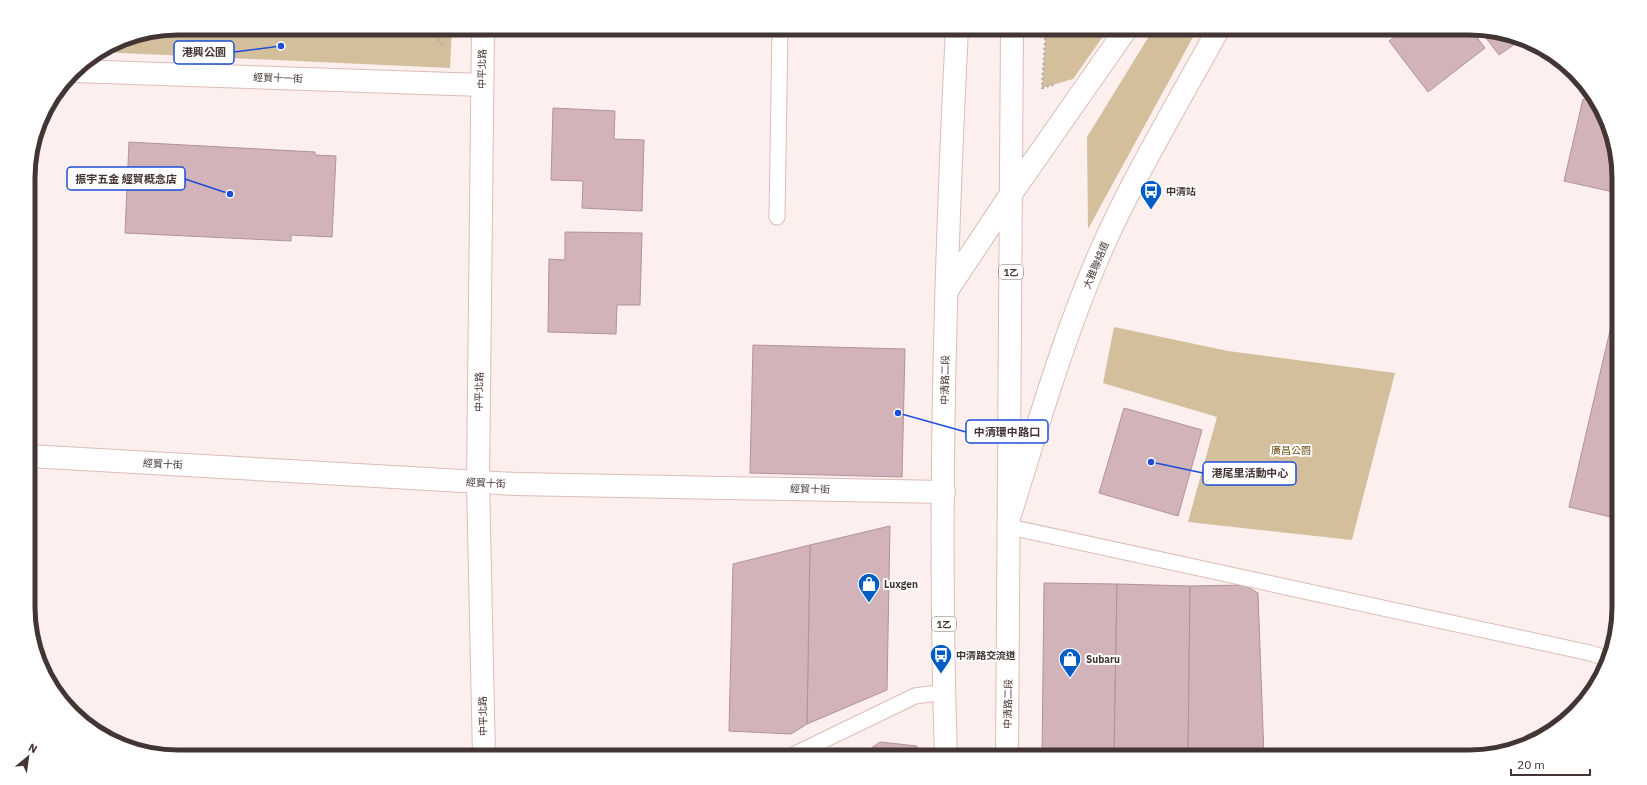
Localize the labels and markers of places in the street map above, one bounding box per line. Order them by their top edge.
callout: 港興公園 [174,41,234,64]
callout: 振宇五金 經貿概念店 [67,167,185,190]
bus stop icon: 中清站 [1138,178,1164,211]
place label: 中清站 [1166,185,1196,198]
callout: 中清環中路口 [966,420,1048,443]
callout: 港尾里活動中心 [1203,462,1296,485]
shop icon: Luxgen [856,571,882,604]
place label: Luxgen [884,578,918,591]
bus stop icon: 中清路交流道 [928,642,954,675]
shop icon: Subaru [1057,646,1083,679]
place label: 中清路交流道 [956,649,1016,662]
place label: Subaru [1086,653,1120,666]

